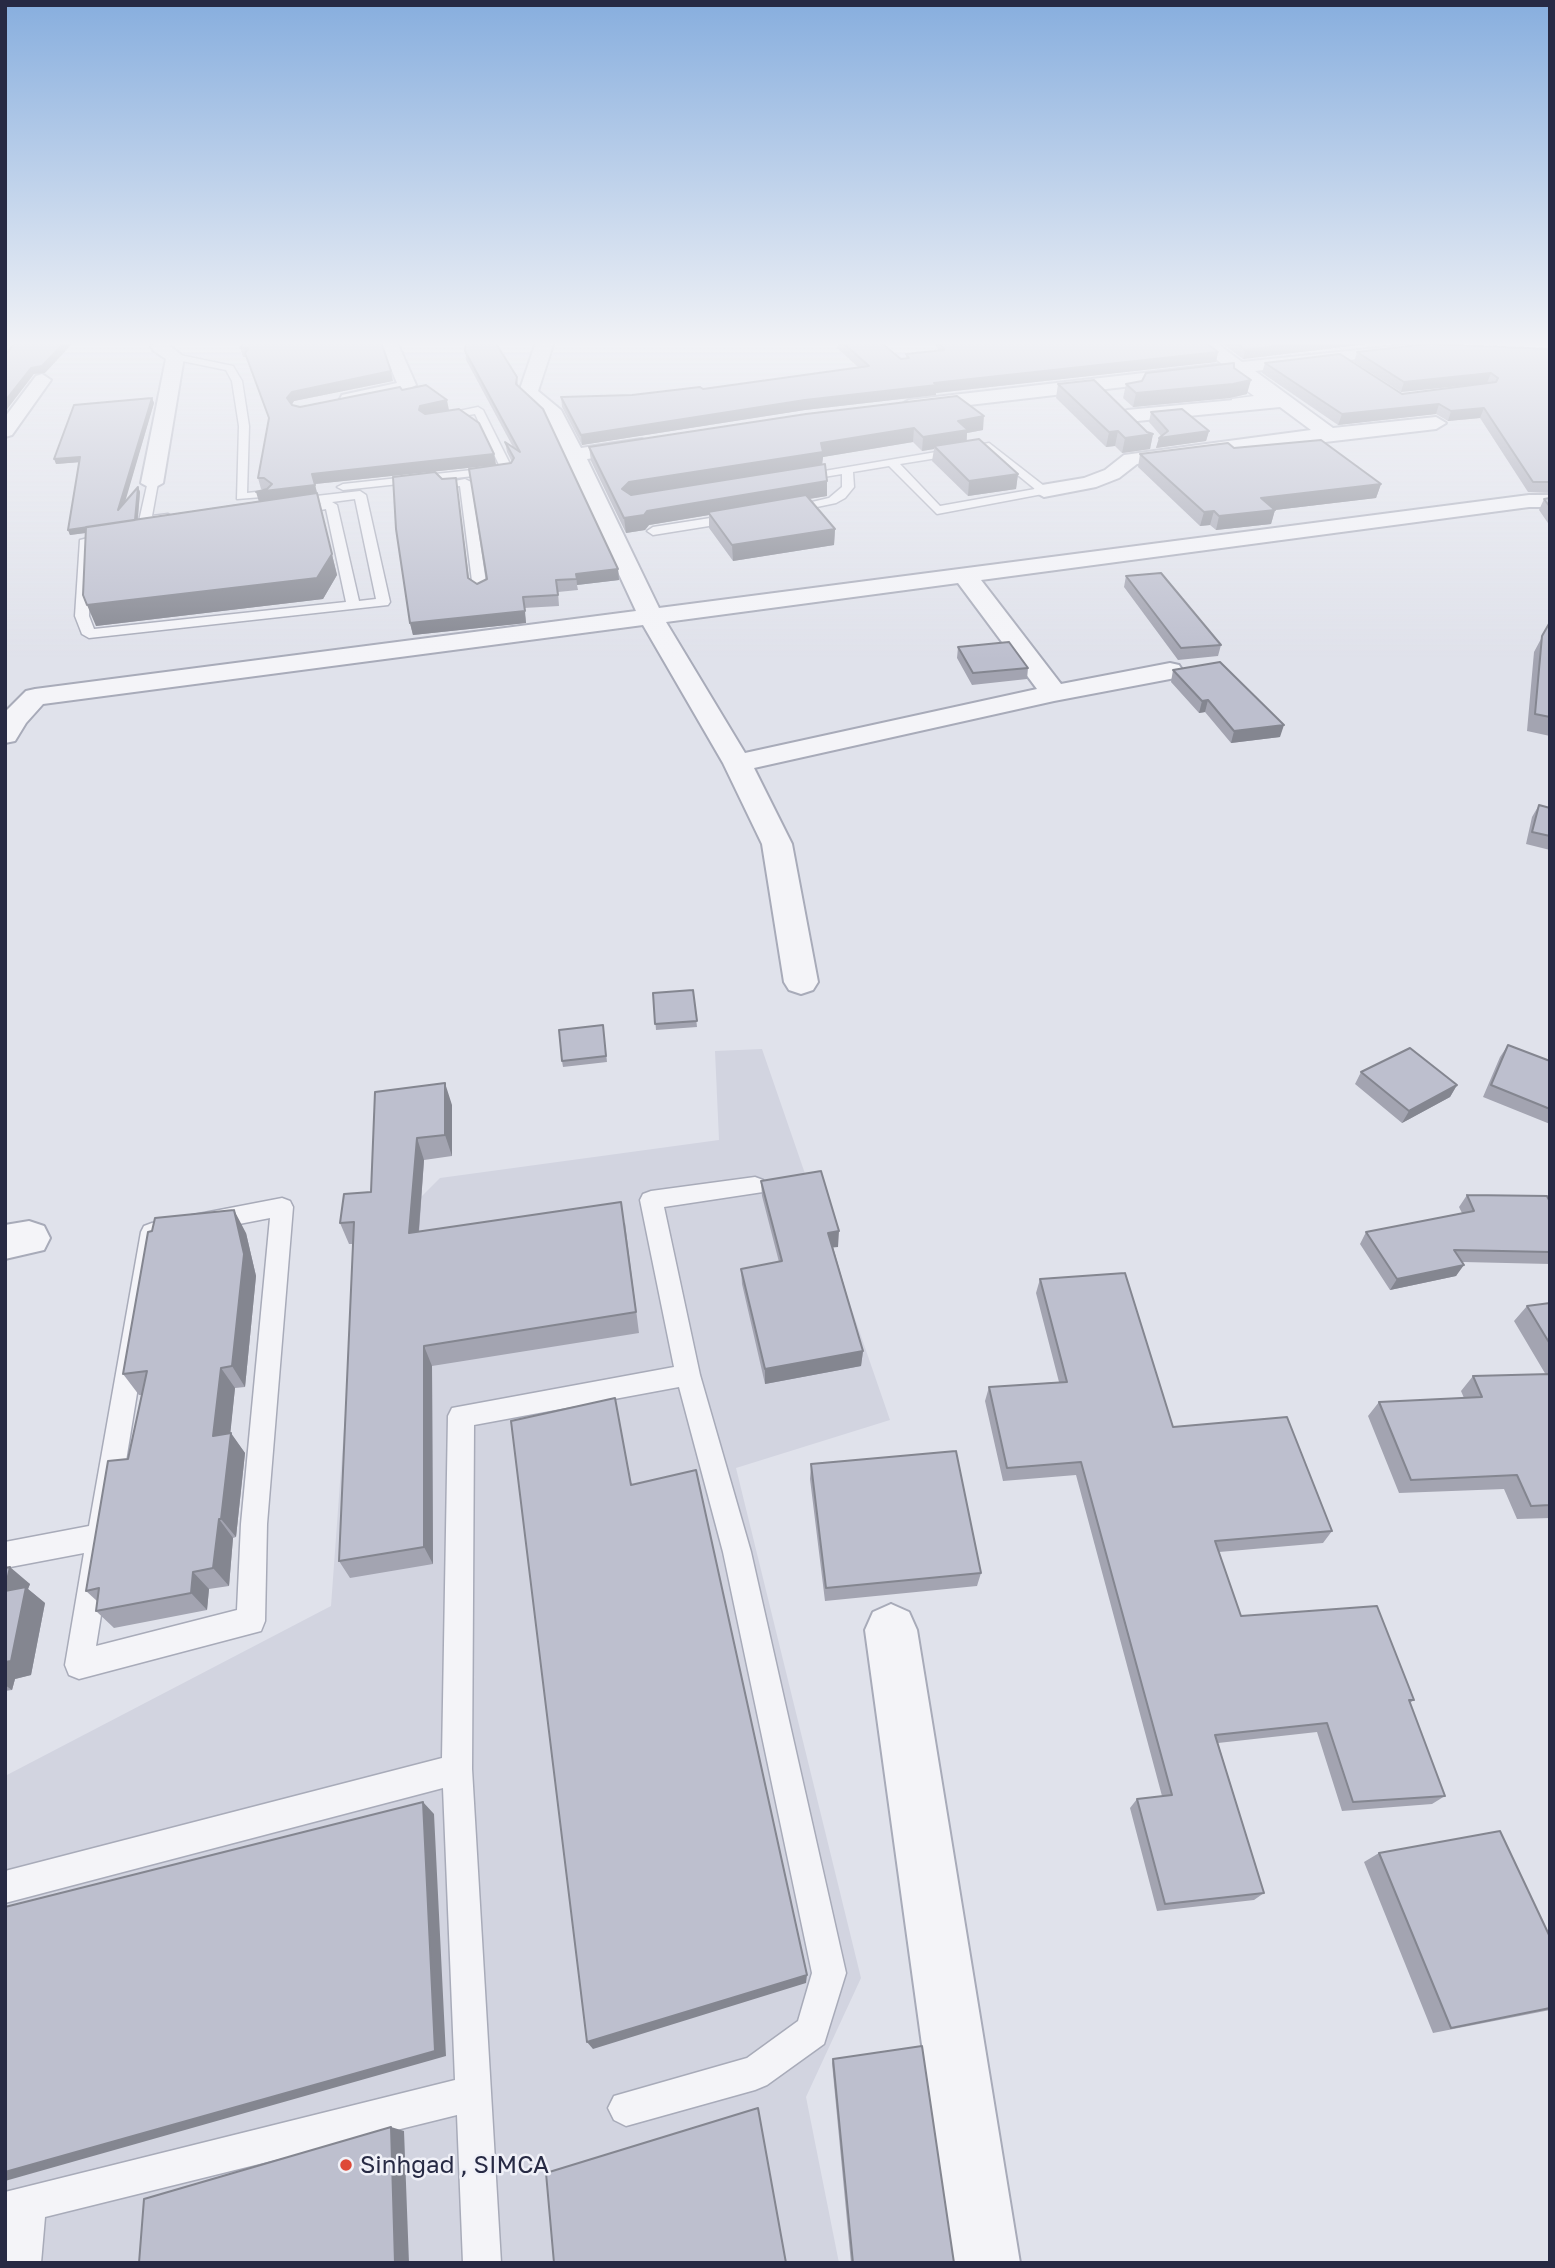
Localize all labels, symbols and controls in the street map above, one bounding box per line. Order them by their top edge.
place label: Sinhgad , SIMCA [360,2151,549,2179]
marker: Sinhgad , SIMCA [338,2157,354,2173]

